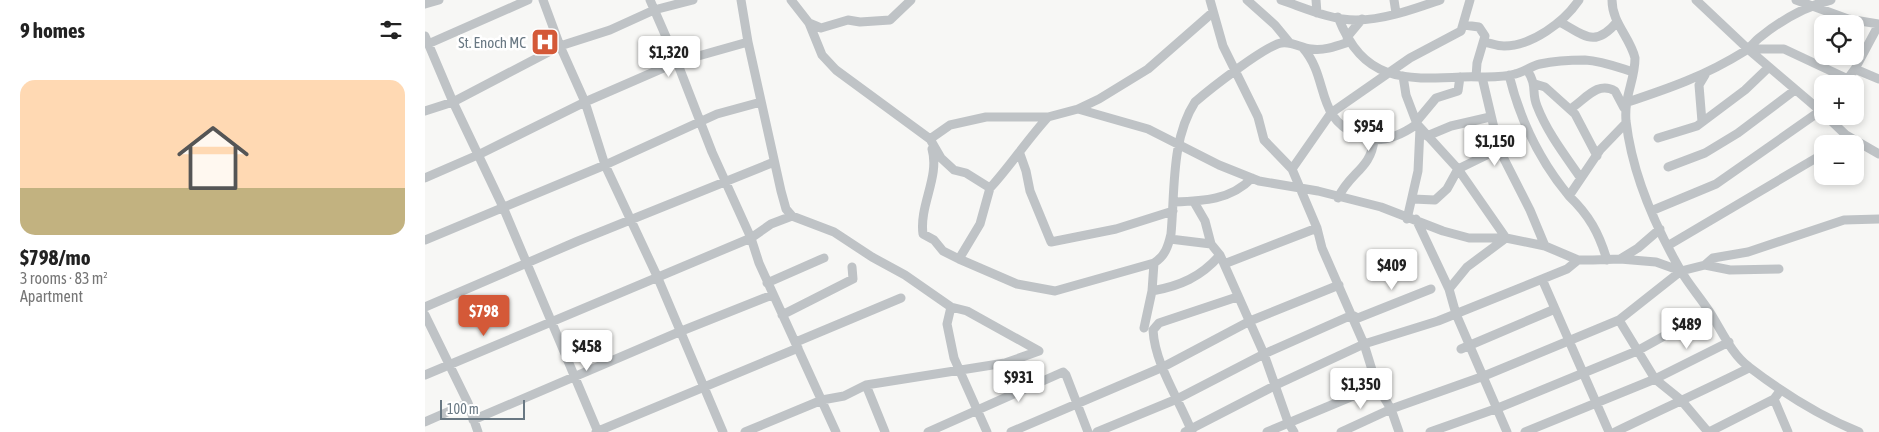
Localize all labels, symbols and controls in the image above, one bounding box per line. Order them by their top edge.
map controls [1814,15,1864,185]
button: locate [1814,15,1864,65]
icon: filters [377,16,405,44]
text: 9 homes [20,18,85,42]
hospital icon: St. Enoch MC [530,27,560,57]
place label: St. Enoch MC [458,34,526,51]
pin: $1,320 [628,36,710,78]
text: $1,320 [649,43,689,61]
button: + [1814,75,1864,125]
pin: $954 [1339,110,1399,152]
icon: home [168,113,258,203]
text: $954 [1354,117,1384,135]
pin: $1,150 [1454,124,1536,167]
text: $1,150 [1475,132,1515,150]
button: − [1814,135,1864,185]
text: $798/mo [20,245,91,269]
pin: $409 [1362,248,1422,291]
text: $409 [1377,256,1407,274]
text: 3 rooms · 83 m² [20,269,108,287]
text: Apartment [20,287,83,305]
pin: $798 [454,294,514,337]
text: $798 [469,302,499,320]
pin: $489 [1657,308,1717,350]
text: $489 [1672,315,1702,333]
pin: $458 [557,330,617,372]
text: $458 [572,337,602,355]
pin: $931 [989,360,1049,403]
text: $931 [1004,368,1034,386]
pin: $1,350 [1320,368,1402,410]
text: $1,350 [1341,375,1381,393]
scale bar [440,397,525,420]
text: 100 m [447,401,479,417]

